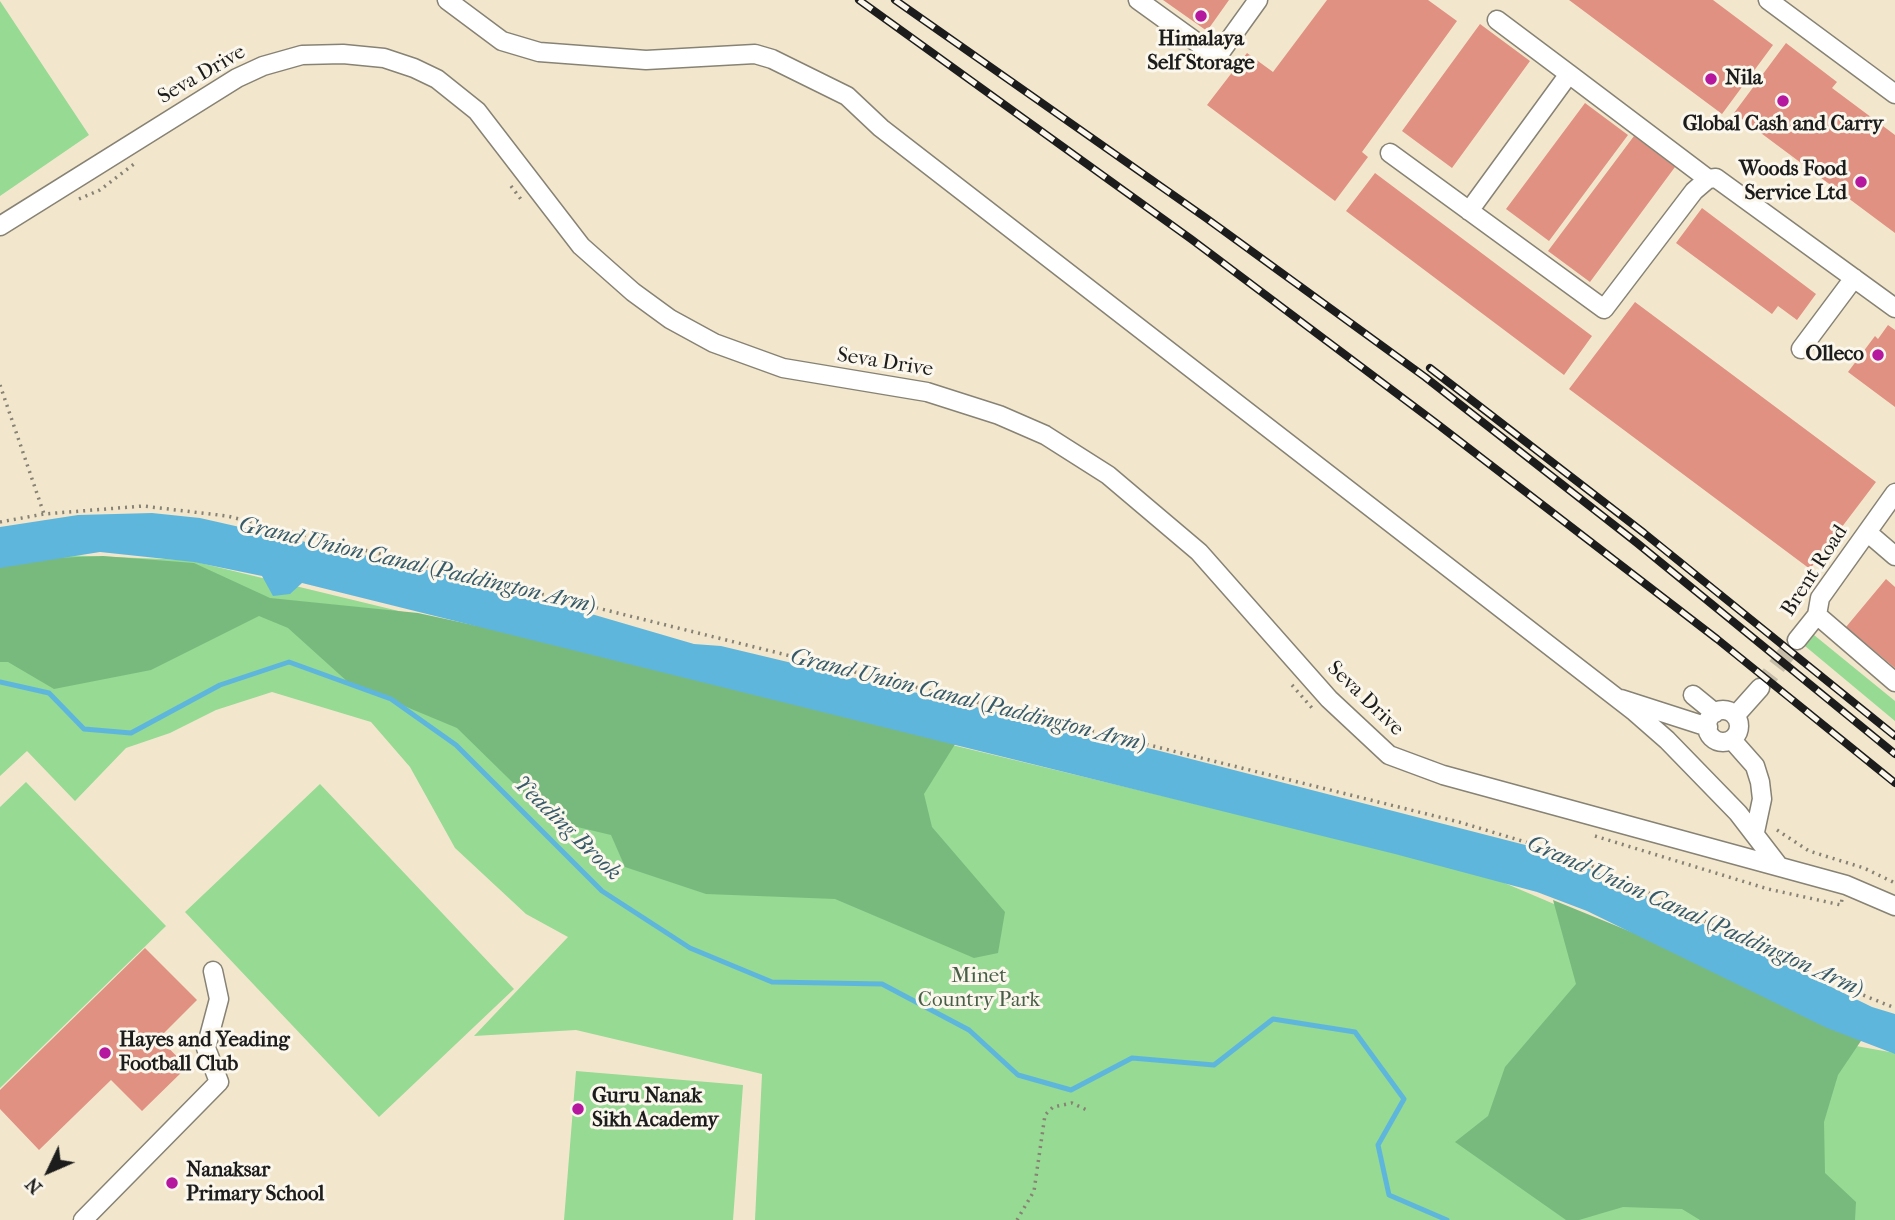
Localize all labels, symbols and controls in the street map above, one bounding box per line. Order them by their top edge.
marker: Himalaya Self Storage [1193,8,1209,24]
place label: Himalaya Self Storage [1147,27,1255,77]
street label: Seva Drive [154,40,250,110]
place label: Nila [1725,66,1762,92]
marker: Nila [1703,71,1719,87]
marker: Global Cash and Carry [1775,93,1791,109]
place label: Global Cash and Carry [1683,112,1883,138]
place label: Woods Food Service Ltd [1739,157,1847,207]
marker: Woods Food Service Ltd [1853,174,1869,190]
place label: Olleco [1806,342,1864,368]
street label: Seva Drive [835,343,935,383]
marker: Olleco [1870,347,1886,363]
water label: Grand Union Canal (Paddington Arm) [236,511,598,621]
street label: Brent Road [1776,521,1854,621]
water label: Grand Union Canal (Paddington Arm) [787,643,1149,759]
street label: Seva Drive [1321,656,1409,742]
water label: Yeading Brook [507,771,627,887]
water label: Grand Union Canal (Paddington Arm) [1523,830,1867,1004]
park label: Minet Country Park [918,964,1040,1014]
place label: Hayes and Yeading Football Club [119,1028,290,1078]
marker: Hayes and Yeading Football Club [97,1045,113,1061]
place label: Guru Nanak Sikh Academy [592,1084,719,1134]
marker: Guru Nanak Sikh Academy [570,1101,586,1117]
north arrow [14,1136,84,1206]
place label: Nanaksar Primary School [186,1158,324,1208]
text: N [21,1173,47,1198]
marker: Nanaksar Primary School [164,1175,180,1191]

